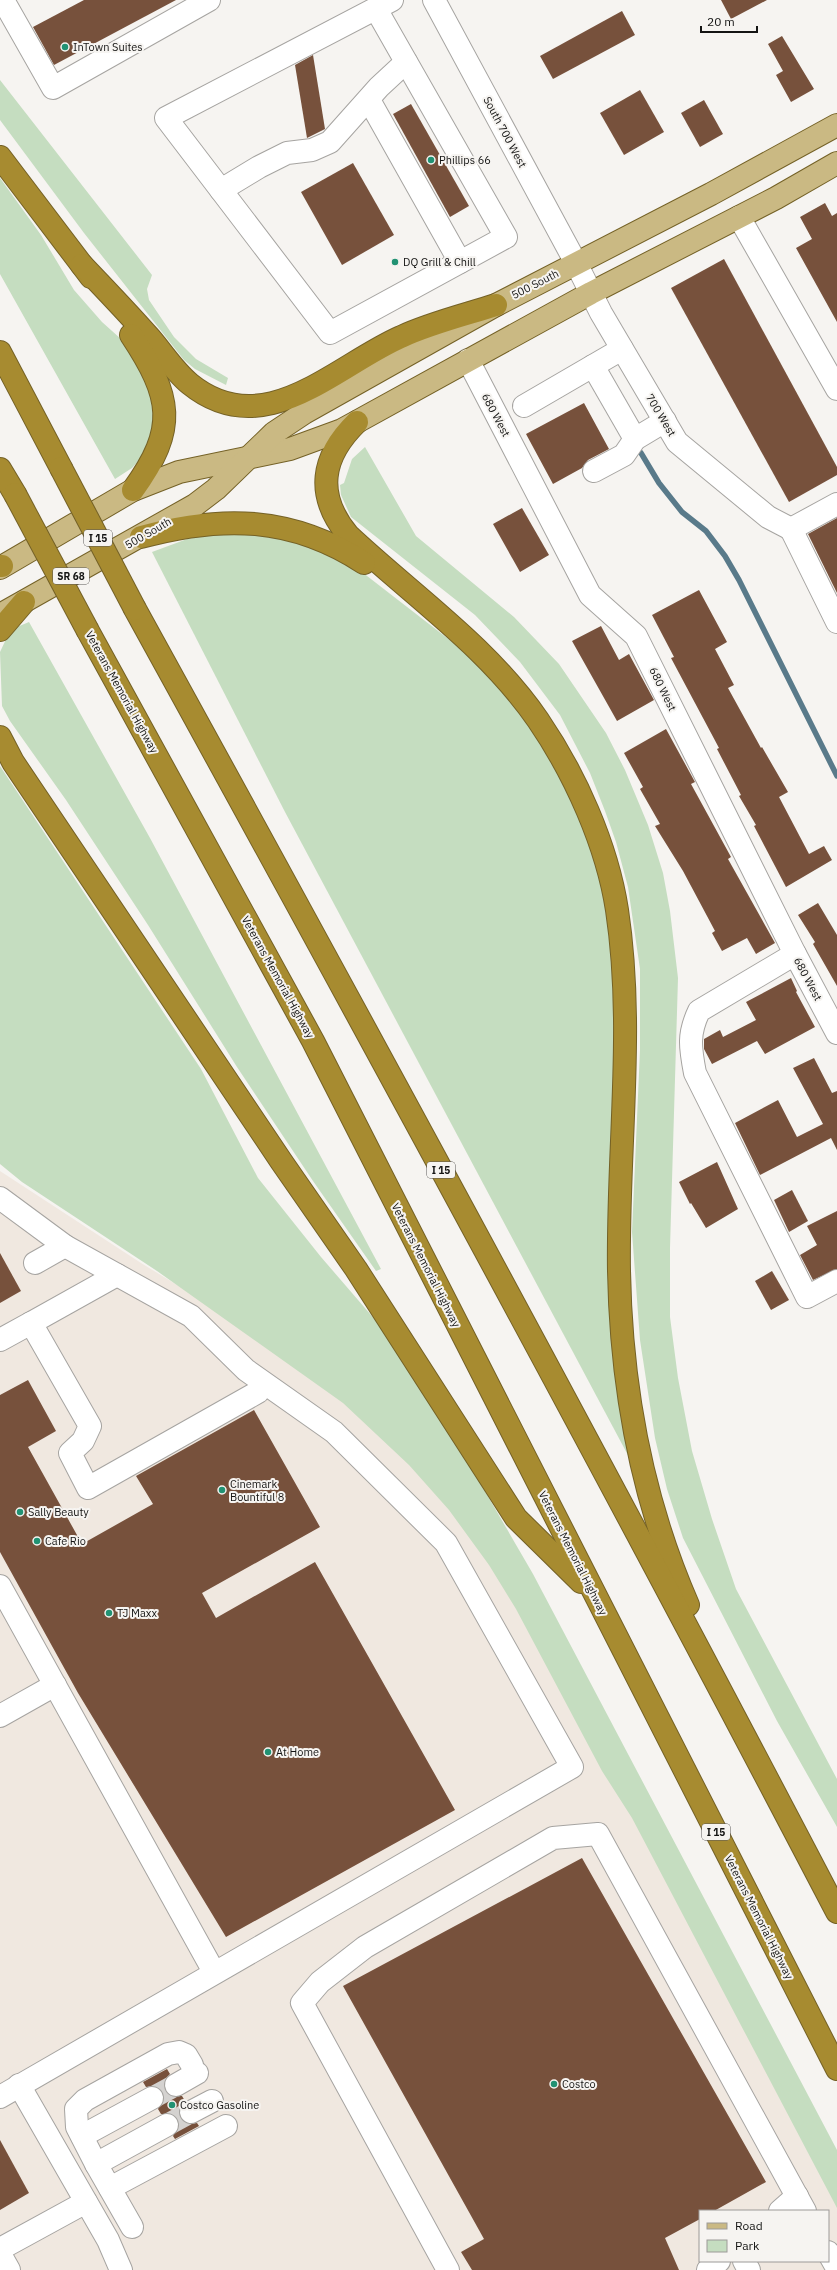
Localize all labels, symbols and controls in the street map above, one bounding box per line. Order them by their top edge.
scale bar [701,8,757,34]
text: 20 m [707,14,735,29]
place label: InTown Suites [73,40,143,54]
marker: InTown Suites [60,42,70,52]
street label: South 700 West [480,94,530,170]
place label: Phillips 66 [439,153,491,167]
marker: Phillips 66 [426,155,436,165]
place label: DQ Grill & Chill [403,255,476,269]
marker: DQ Grill & Chill [390,257,400,267]
street label: 500 South [509,266,561,302]
street label: 680 West [479,391,513,439]
street label: 700 West [643,391,679,439]
street label: 500 South [122,514,174,552]
road number: I 15 [84,530,112,546]
road number: SR 68 [53,568,89,584]
street label: Veterans Memorial Highway [83,628,162,756]
street label: 680 West [646,665,680,713]
street label: Veterans Memorial Highway [239,913,318,1041]
street label: 680 West [791,955,825,1003]
road number: I 15 [427,1162,455,1178]
street label: Veterans Memorial Highway [389,1201,464,1330]
place label: Cinemark Bountiful 8 [230,1477,284,1504]
marker: Cinemark Bountiful 8 [217,1485,227,1495]
street label: Veterans Memorial Highway [536,1489,611,1618]
place label: Sally Beauty [28,1505,89,1519]
marker: Sally Beauty [15,1507,25,1517]
place label: Cafe Rio [45,1534,86,1548]
marker: Cafe Rio [32,1536,42,1546]
place label: TJ Maxx [117,1606,157,1620]
marker: TJ Maxx [104,1608,114,1618]
place label: At Home [276,1745,319,1759]
marker: At Home [263,1747,273,1757]
road number: I 15 [702,1824,730,1840]
street label: Veterans Memorial Highway [722,1853,797,1982]
place label: Costco [562,2077,596,2091]
marker: Costco [549,2079,559,2089]
place label: Costco Gasoline [180,2098,259,2112]
marker: Costco Gasoline [167,2100,177,2110]
legend [699,2210,829,2262]
text: Road [735,2218,763,2233]
text: Park [735,2238,760,2253]

